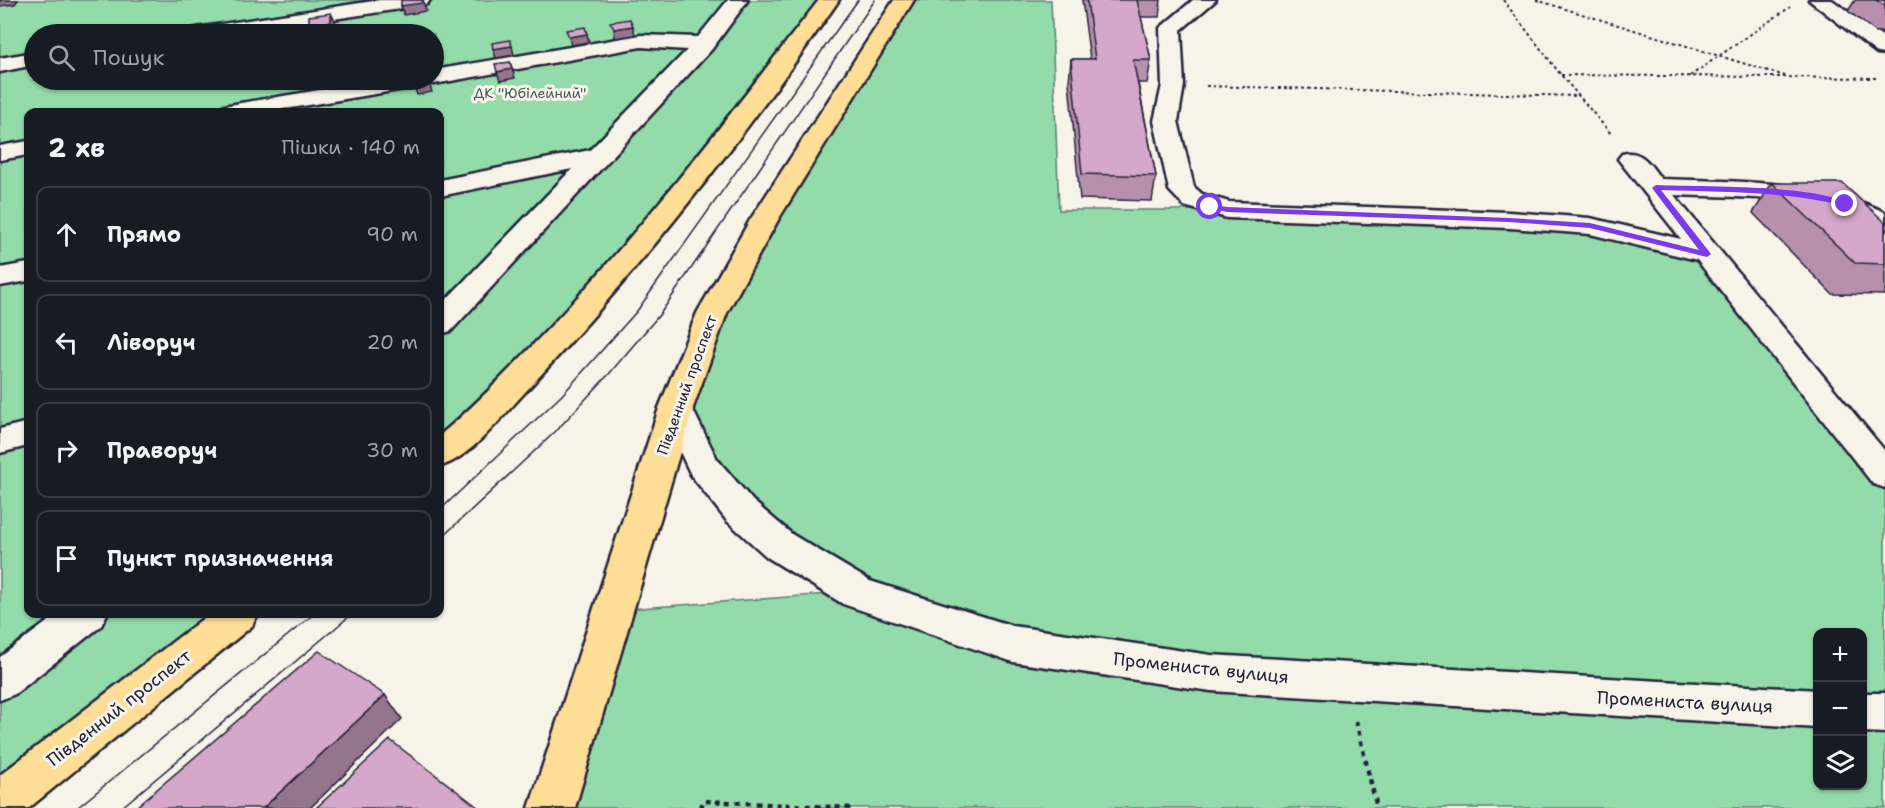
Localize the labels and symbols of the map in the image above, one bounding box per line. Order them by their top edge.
park label: ДК "Юбілейний" [474,84,586,102]
route end [1831,190,1857,216]
route start [1196,193,1222,219]
street label: Південний проспект [652,312,722,458]
street label: Південний проспект [42,644,197,772]
street label: Промениста вулиця [1112,647,1290,689]
street label: Промениста вулиця [1596,685,1774,719]

